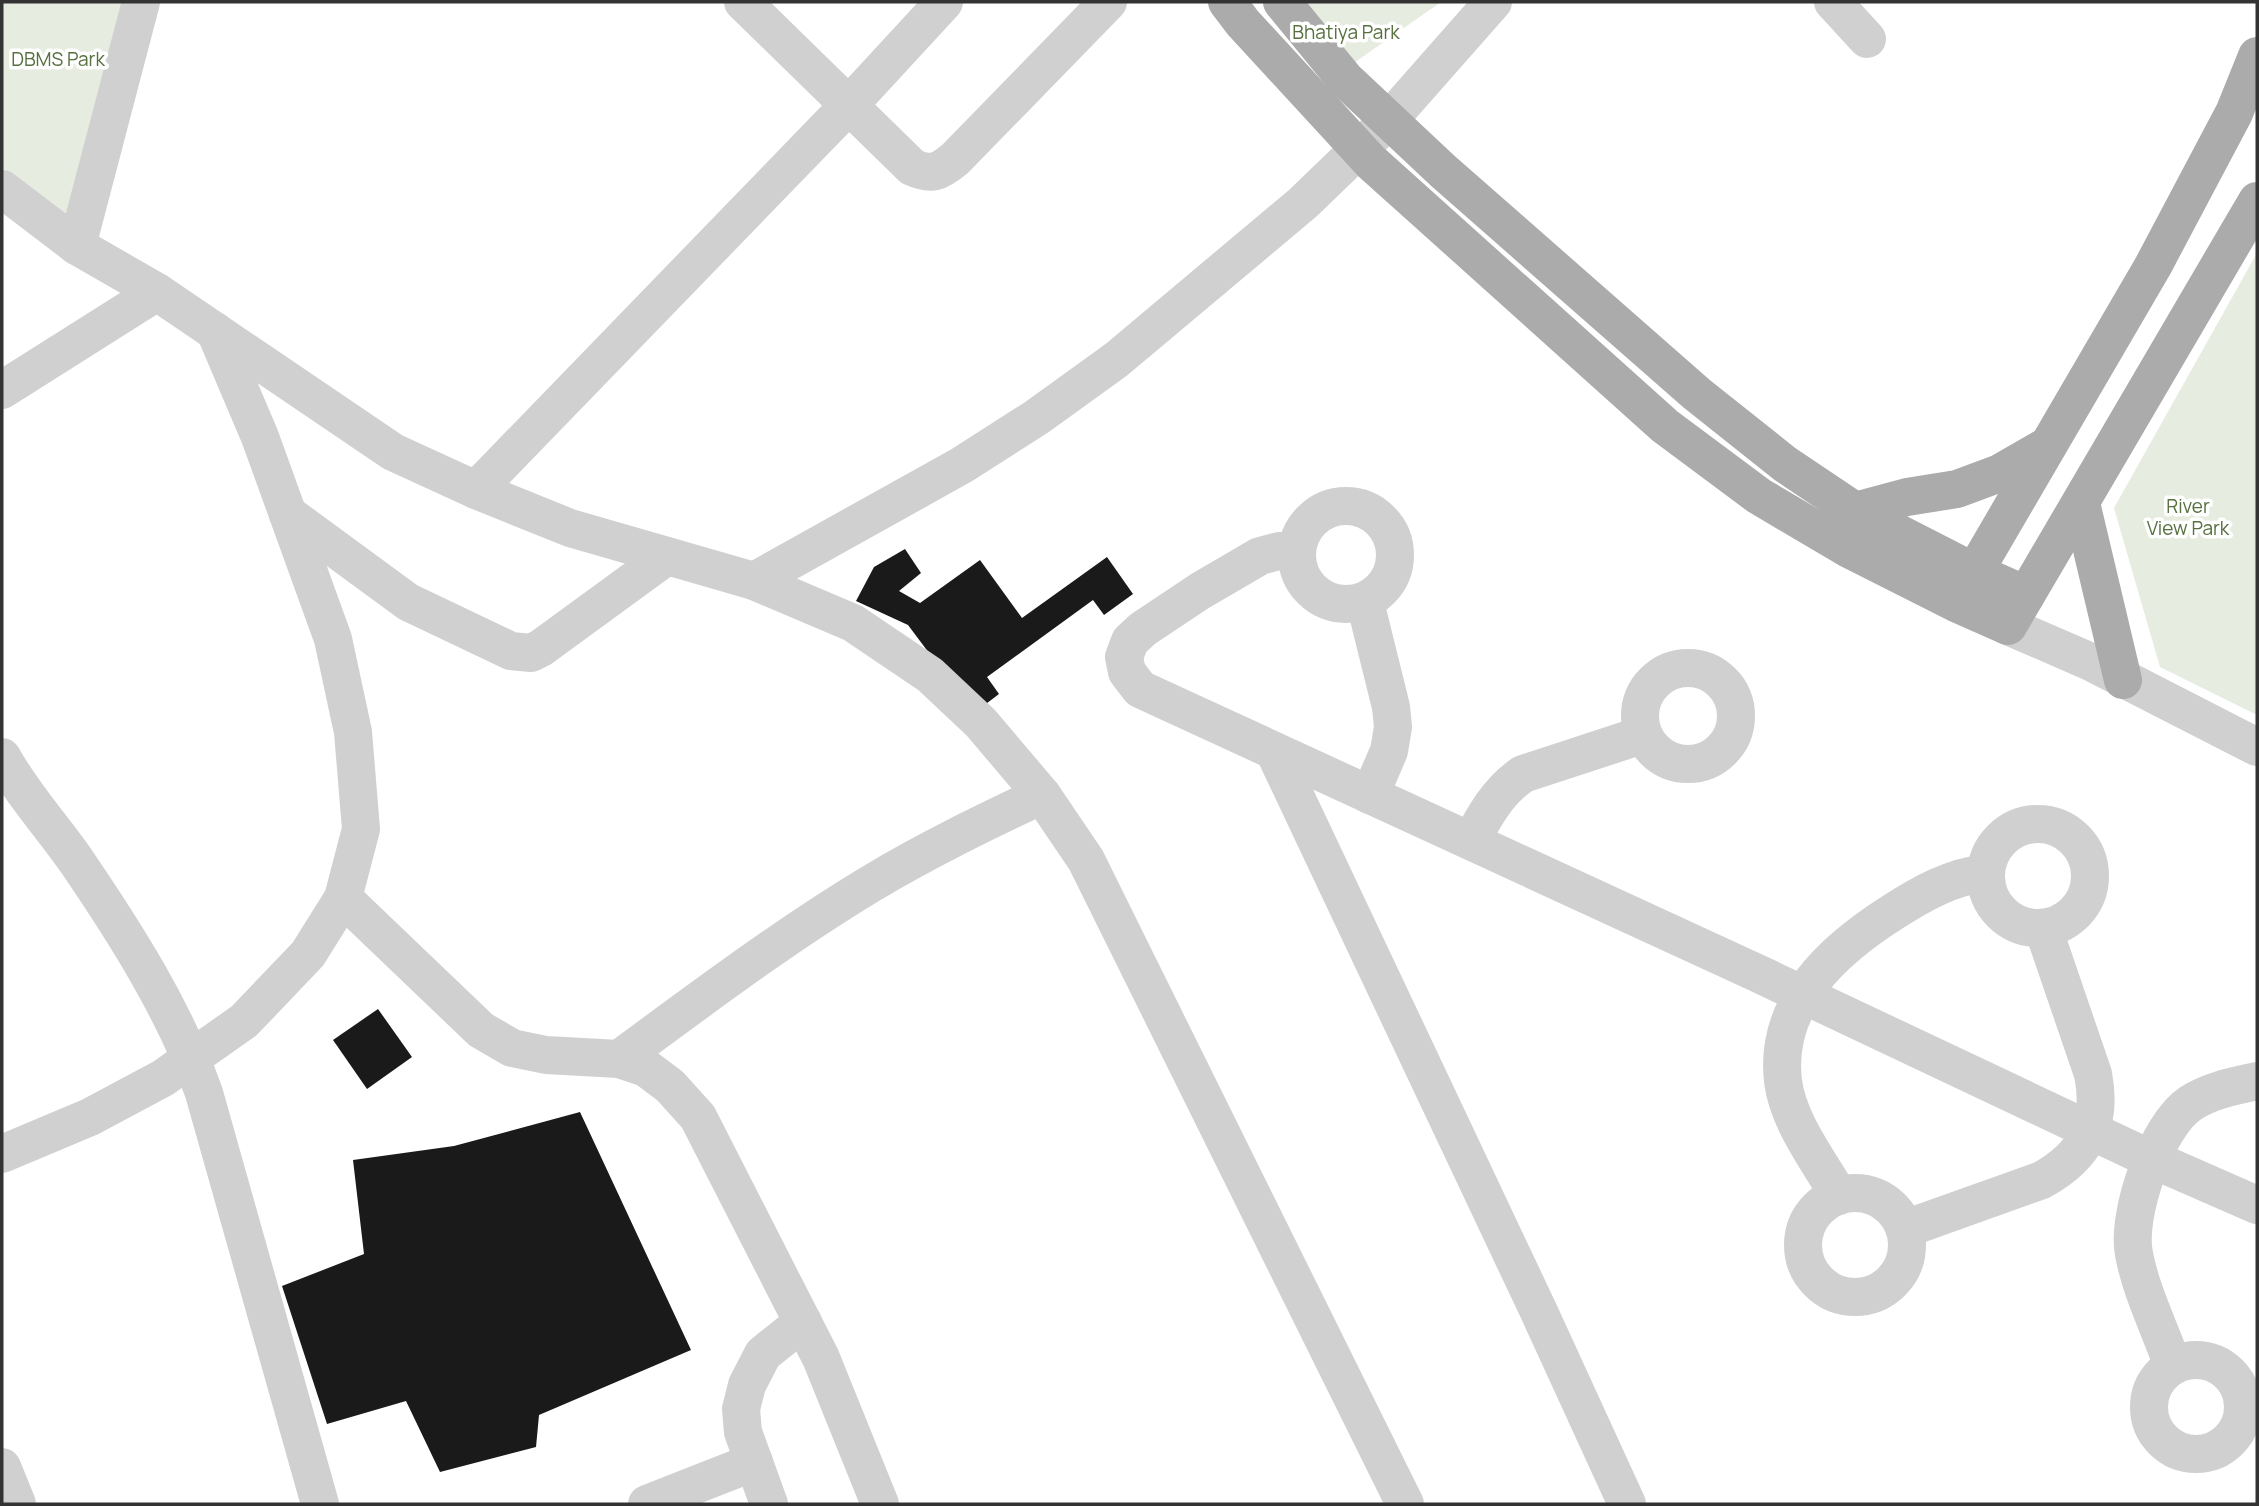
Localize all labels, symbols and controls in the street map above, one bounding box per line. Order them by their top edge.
park label: Bhatiya Park [1292,19,1400,45]
park label: DBMS Park [11,46,105,72]
park label: River View Park [2147,493,2230,541]

